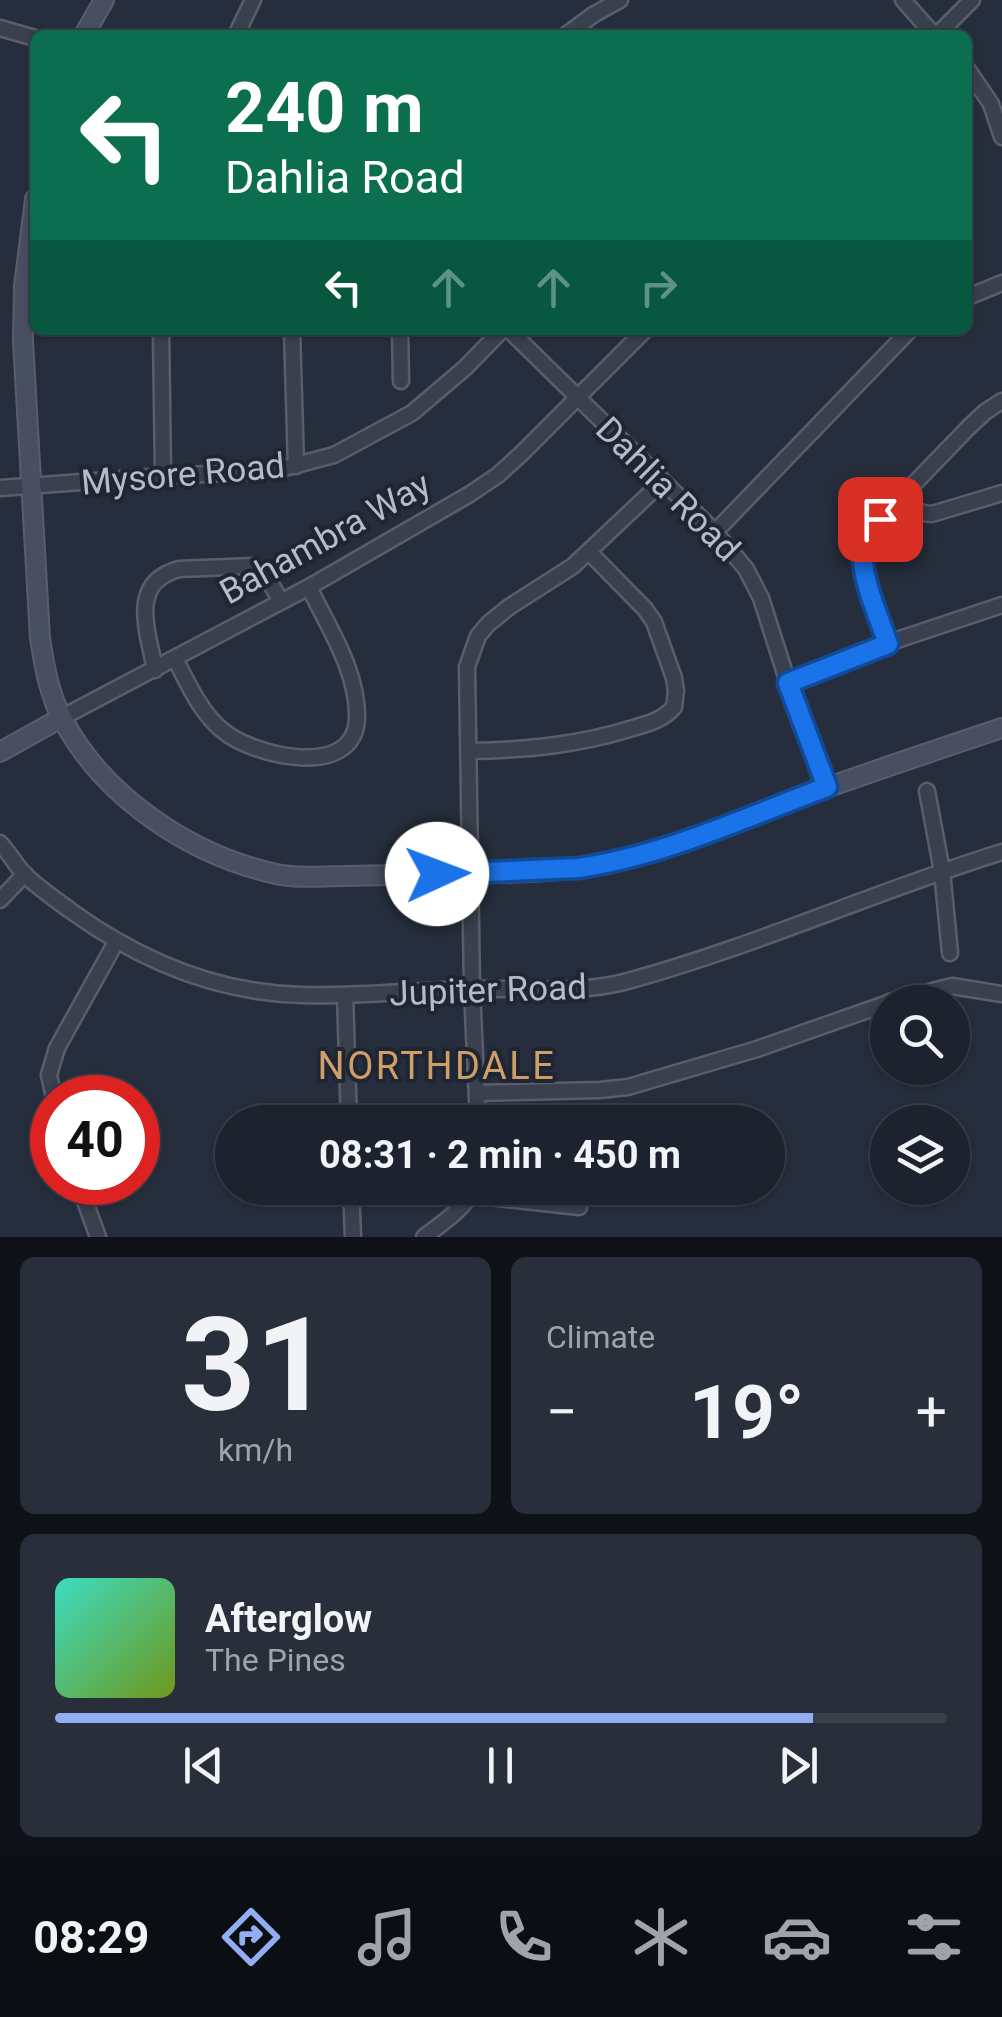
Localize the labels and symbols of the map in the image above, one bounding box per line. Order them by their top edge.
street label: Dahlia Road [587,409,748,570]
street label: Mysore Road [80,445,287,504]
street label: Bahambra Way [213,464,438,613]
pin [838,477,923,562]
position arrow [385,822,489,926]
street label: Jupiter Road [389,967,587,1014]
district label: NORTHDALE [318,1044,556,1088]
speed limit sign: 40 [30,1075,160,1205]

